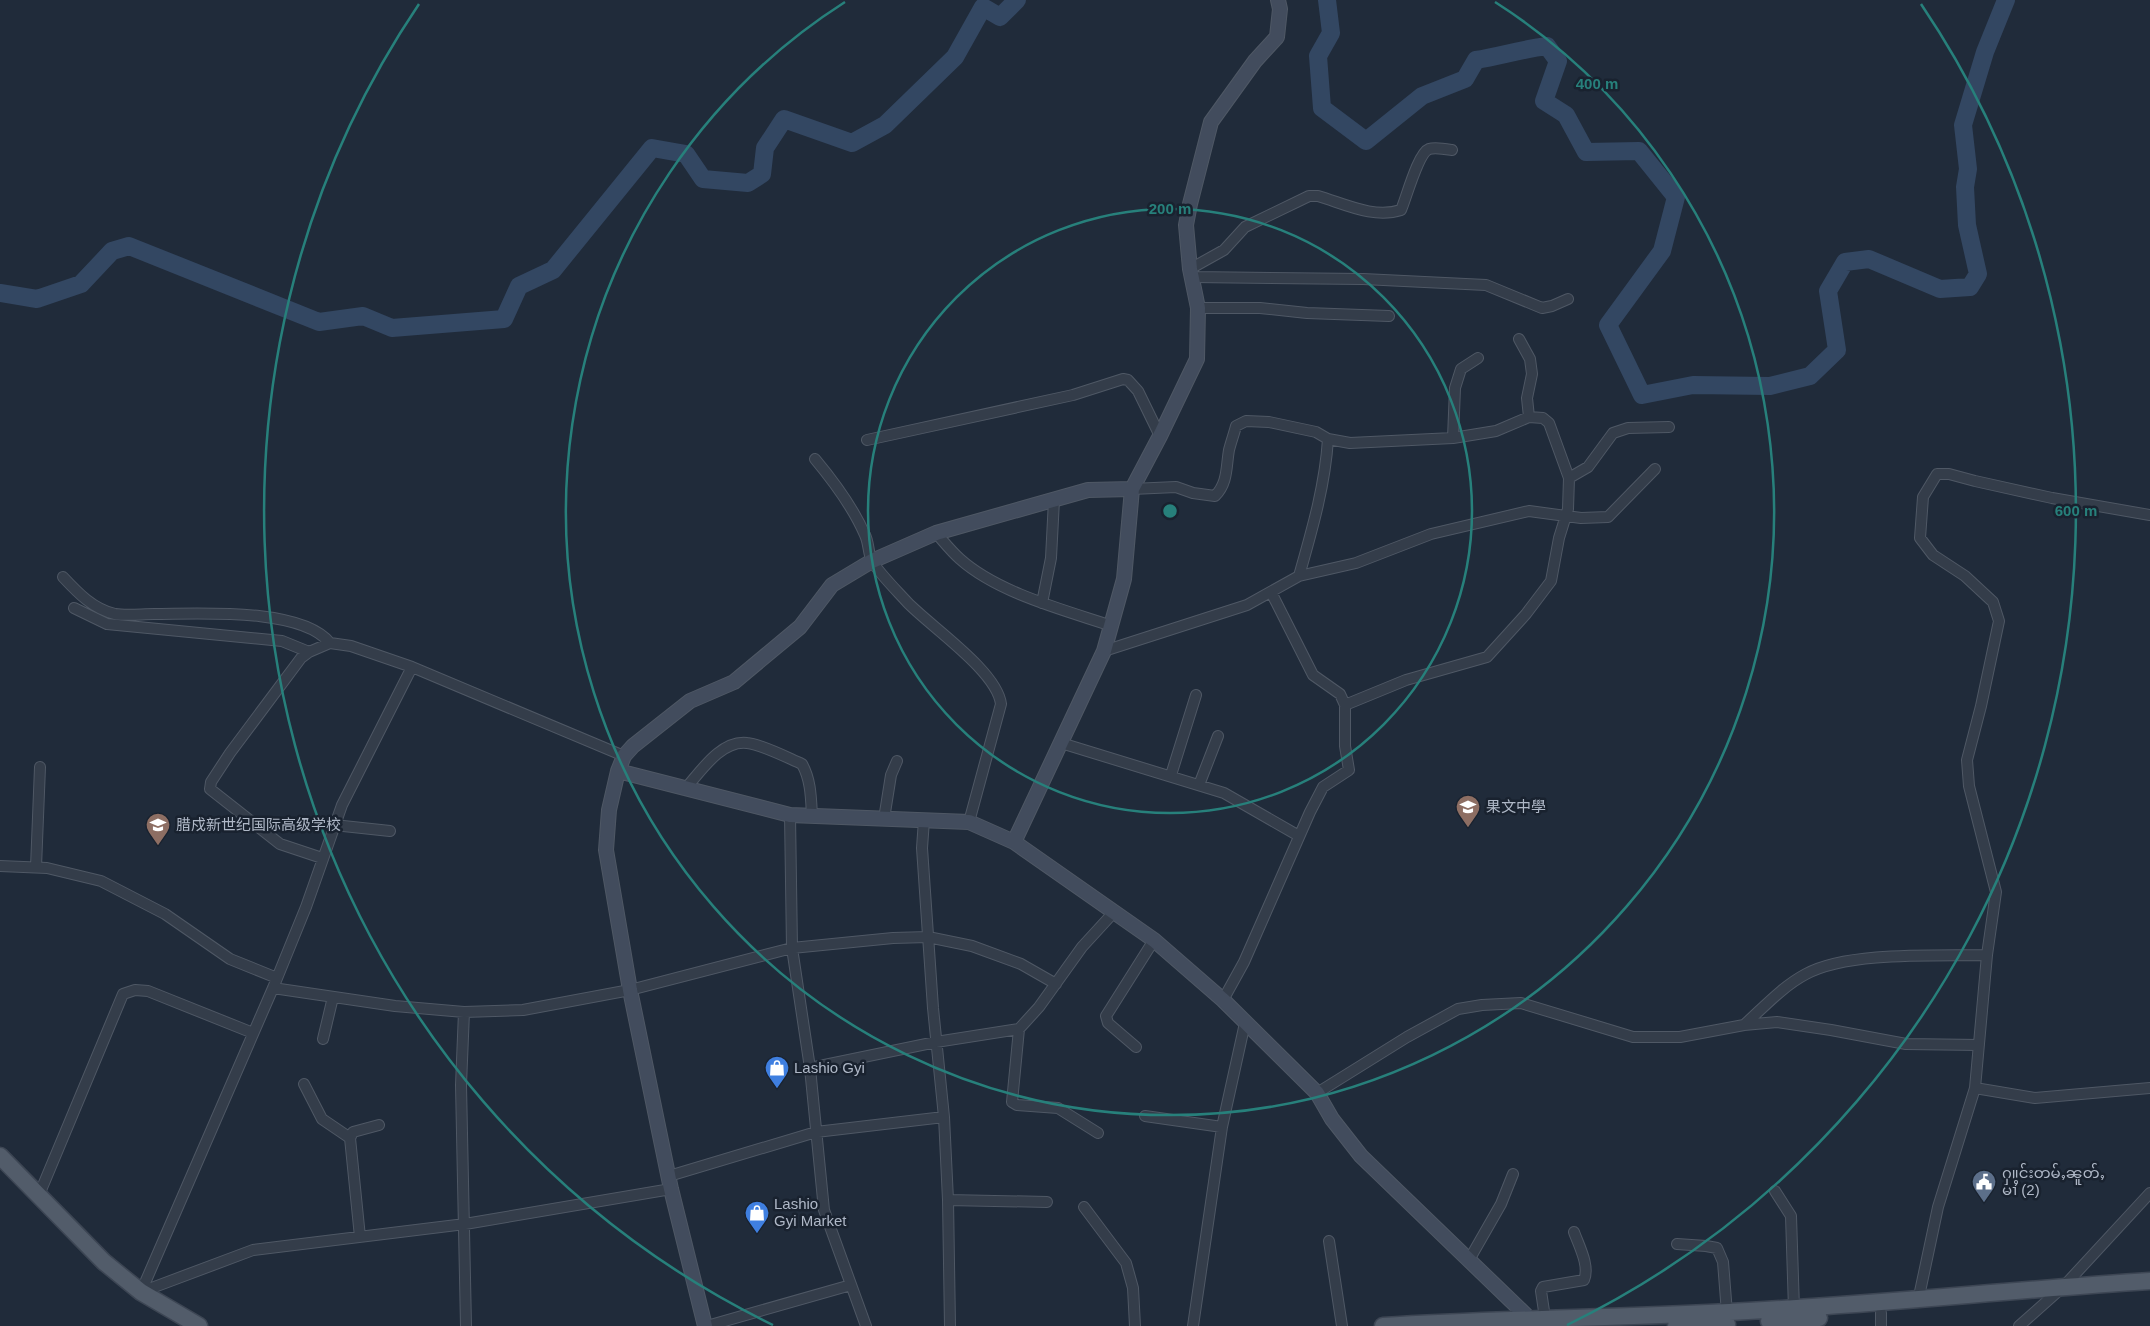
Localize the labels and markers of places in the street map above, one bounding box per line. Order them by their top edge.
centre of rings [1161,502,1179,520]
school or university icon: 果文中學 [1455,794,1481,828]
place label: 果文中學 [1486,798,1546,815]
school or university icon: 腊戍新世纪国际高级学校 [145,812,171,846]
place label: 腊戍新世纪国际高级学校 [176,816,341,833]
shop icon: Lashio Gyi [764,1055,790,1089]
place label: Lashio Gyi [794,1059,865,1076]
place label: ႁူင်းတမ်ႇၼူတ်ႇ မၢႆ (2) [2002,1163,2105,1198]
public building icon: ႁူင်းတမ်ႇၼူတ်ႇ မၢႆ (2) [1971,1169,1997,1203]
place label: Lashio Gyi Market [774,1195,847,1229]
shop icon: Lashio Gyi Market [744,1200,770,1234]

